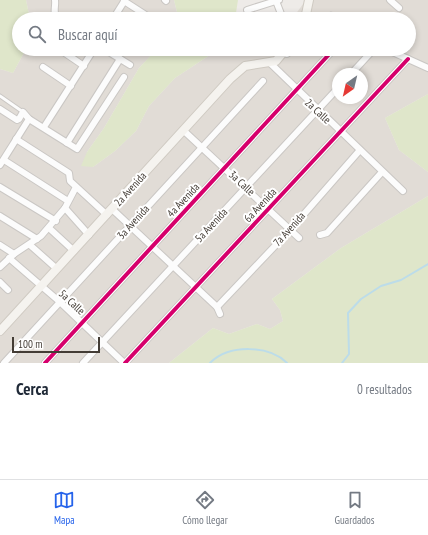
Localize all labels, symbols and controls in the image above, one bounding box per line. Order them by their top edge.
search box [12,12,416,56]
icon: search [26,23,48,45]
text: Buscar aquí [58,25,118,44]
north arrow [332,68,368,104]
street label: 2a Calle [302,95,334,127]
street label: 3a Calle [226,167,258,199]
street label: 2a Avenida [111,169,149,209]
street label: 4a Avenida [164,180,202,220]
street label: 6a Avenida [241,185,279,225]
street label: 3a Avenida [114,202,152,242]
street label: 5a Avenida [192,205,230,245]
street label: 7a Avenida [270,209,308,249]
street label: 5a Calle [56,286,88,318]
scale bar [12,335,100,354]
text: 100 m [18,337,42,351]
text: Cerca [16,378,49,400]
text: 0 resultados [357,381,412,398]
tab: Mapa [53,489,75,527]
tab: Cómo llegar [182,489,228,527]
tab: Guardados [335,489,375,527]

